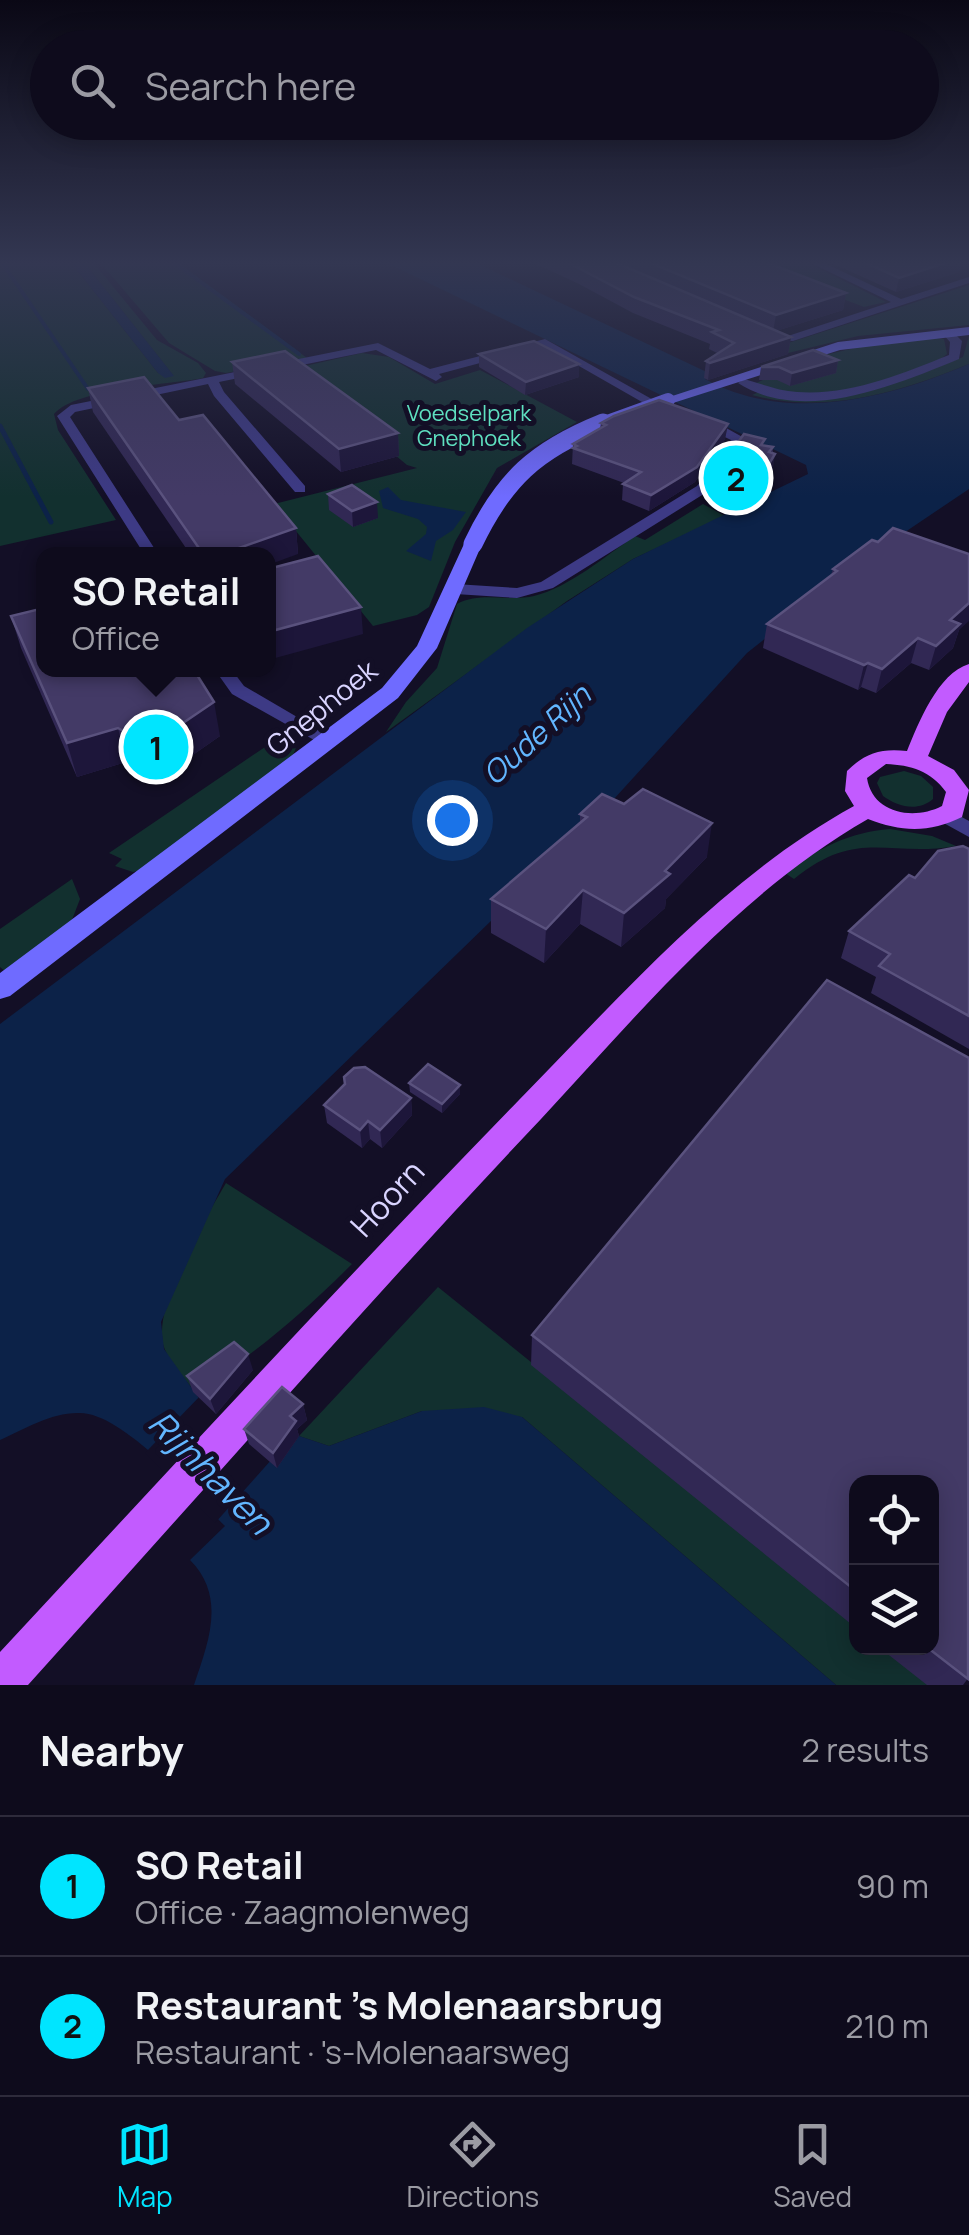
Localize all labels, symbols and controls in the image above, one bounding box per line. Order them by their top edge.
search box [30,30,939,140]
icon: search [65,58,120,113]
text: Search here [145,59,356,111]
park label: Voedselpark Gnephoek [407,398,532,453]
pin: 2 [704,440,768,516]
popup [36,547,276,677]
text: SO Retail [72,564,240,616]
text: Office [72,616,160,660]
street label: Gnephoek [258,650,385,763]
water label: Oude Rijn [473,674,600,793]
pin: 1 [124,710,188,784]
your location [427,795,478,846]
street label: Hoorn [340,1150,434,1246]
water label: Rijnhaven [138,1399,284,1545]
map controls [849,1475,939,1655]
button: locate [849,1475,939,1565]
button: layers [849,1565,939,1655]
text: Nearby [40,1721,184,1779]
text: 2 results [802,1728,929,1772]
text: SO Retail [135,1838,304,1890]
text: 1 [65,1864,80,1908]
text: 90 m [856,1864,929,1908]
text: Office · Zaagmolenweg [135,1890,470,1934]
text: Restaurant 's Molenaarsbrug [135,1978,663,2030]
text: 2 [63,2004,82,2048]
text: 210 m [845,2004,929,2048]
text: Restaurant · 's-Molenaarsweg [135,2030,570,2074]
tab: Map [117,2117,173,2215]
tab: Directions [407,2117,539,2215]
tab: Saved [773,2117,852,2215]

